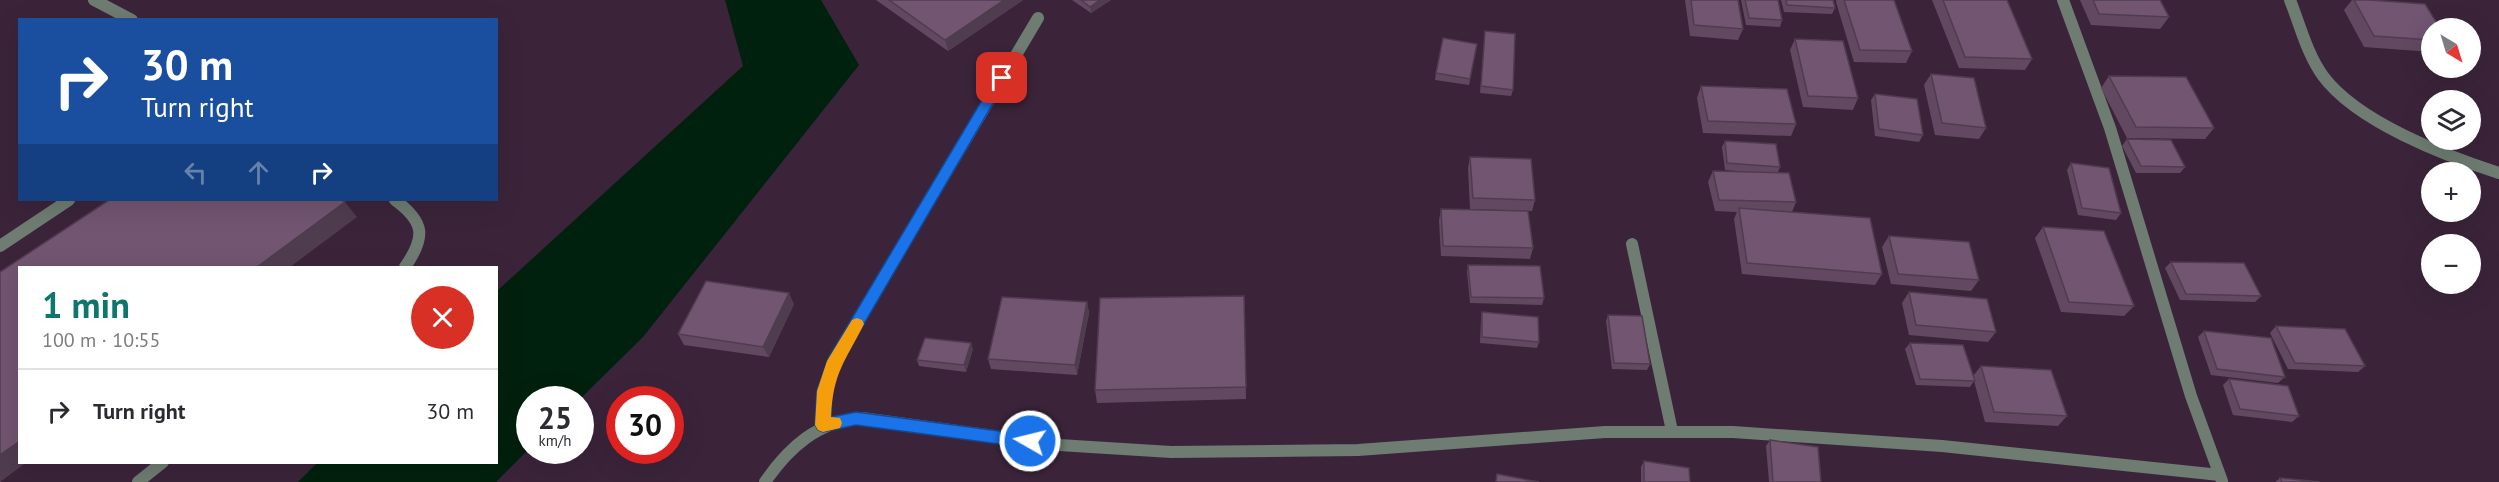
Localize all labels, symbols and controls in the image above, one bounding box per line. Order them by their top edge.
north arrow [2421,18,2481,78]
map controls [2421,18,2481,294]
text: 30 m [141,37,233,92]
icon: right [42,42,120,120]
pin [976,52,1027,103]
icon: arrive [985,61,1018,94]
text: Turn right [141,90,254,124]
button: layers [2421,90,2481,150]
icon: left [179,156,212,189]
icon: ahead [242,156,275,189]
icon: right [305,156,338,189]
button: + [2421,162,2481,222]
button: − [2421,234,2481,294]
text: 1 min [42,281,130,328]
button: close [411,286,474,349]
text: 100 m · 10:55 [42,327,160,353]
speed limit sign: 30 [606,386,684,464]
icon: right [42,395,75,428]
text: Turn right [93,397,185,425]
text: 30 m [426,397,474,425]
text: 25 [538,398,572,437]
position arrow [998,409,1062,473]
text: km/h [539,431,571,450]

